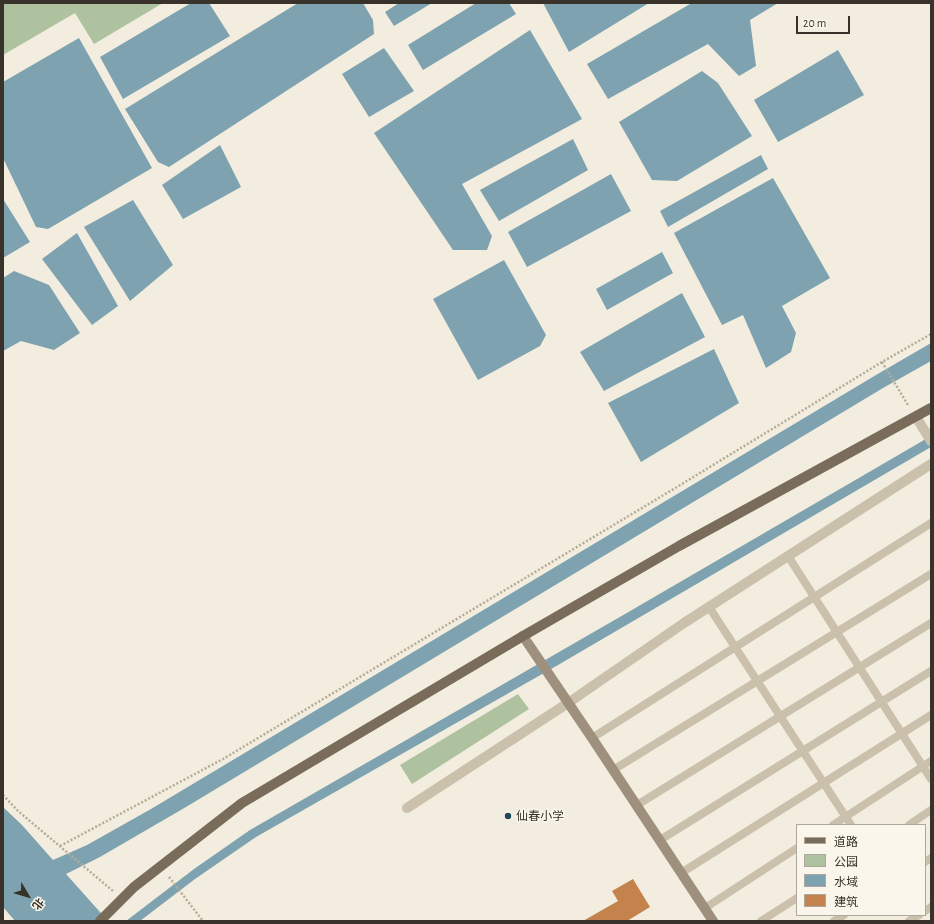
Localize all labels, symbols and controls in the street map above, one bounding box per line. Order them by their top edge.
scale bar [798,8,852,34]
text: 20 m [803,17,826,29]
place label: 仙春小学 [516,809,564,823]
marker: 仙春小学 [503,811,513,821]
legend [796,824,926,916]
text: 道路 [834,836,858,848]
text: 公园 [834,856,858,868]
north arrow [8,876,48,916]
text: 水域 [834,876,858,888]
text: 北 [30,896,46,911]
text: 建筑 [834,896,858,908]

